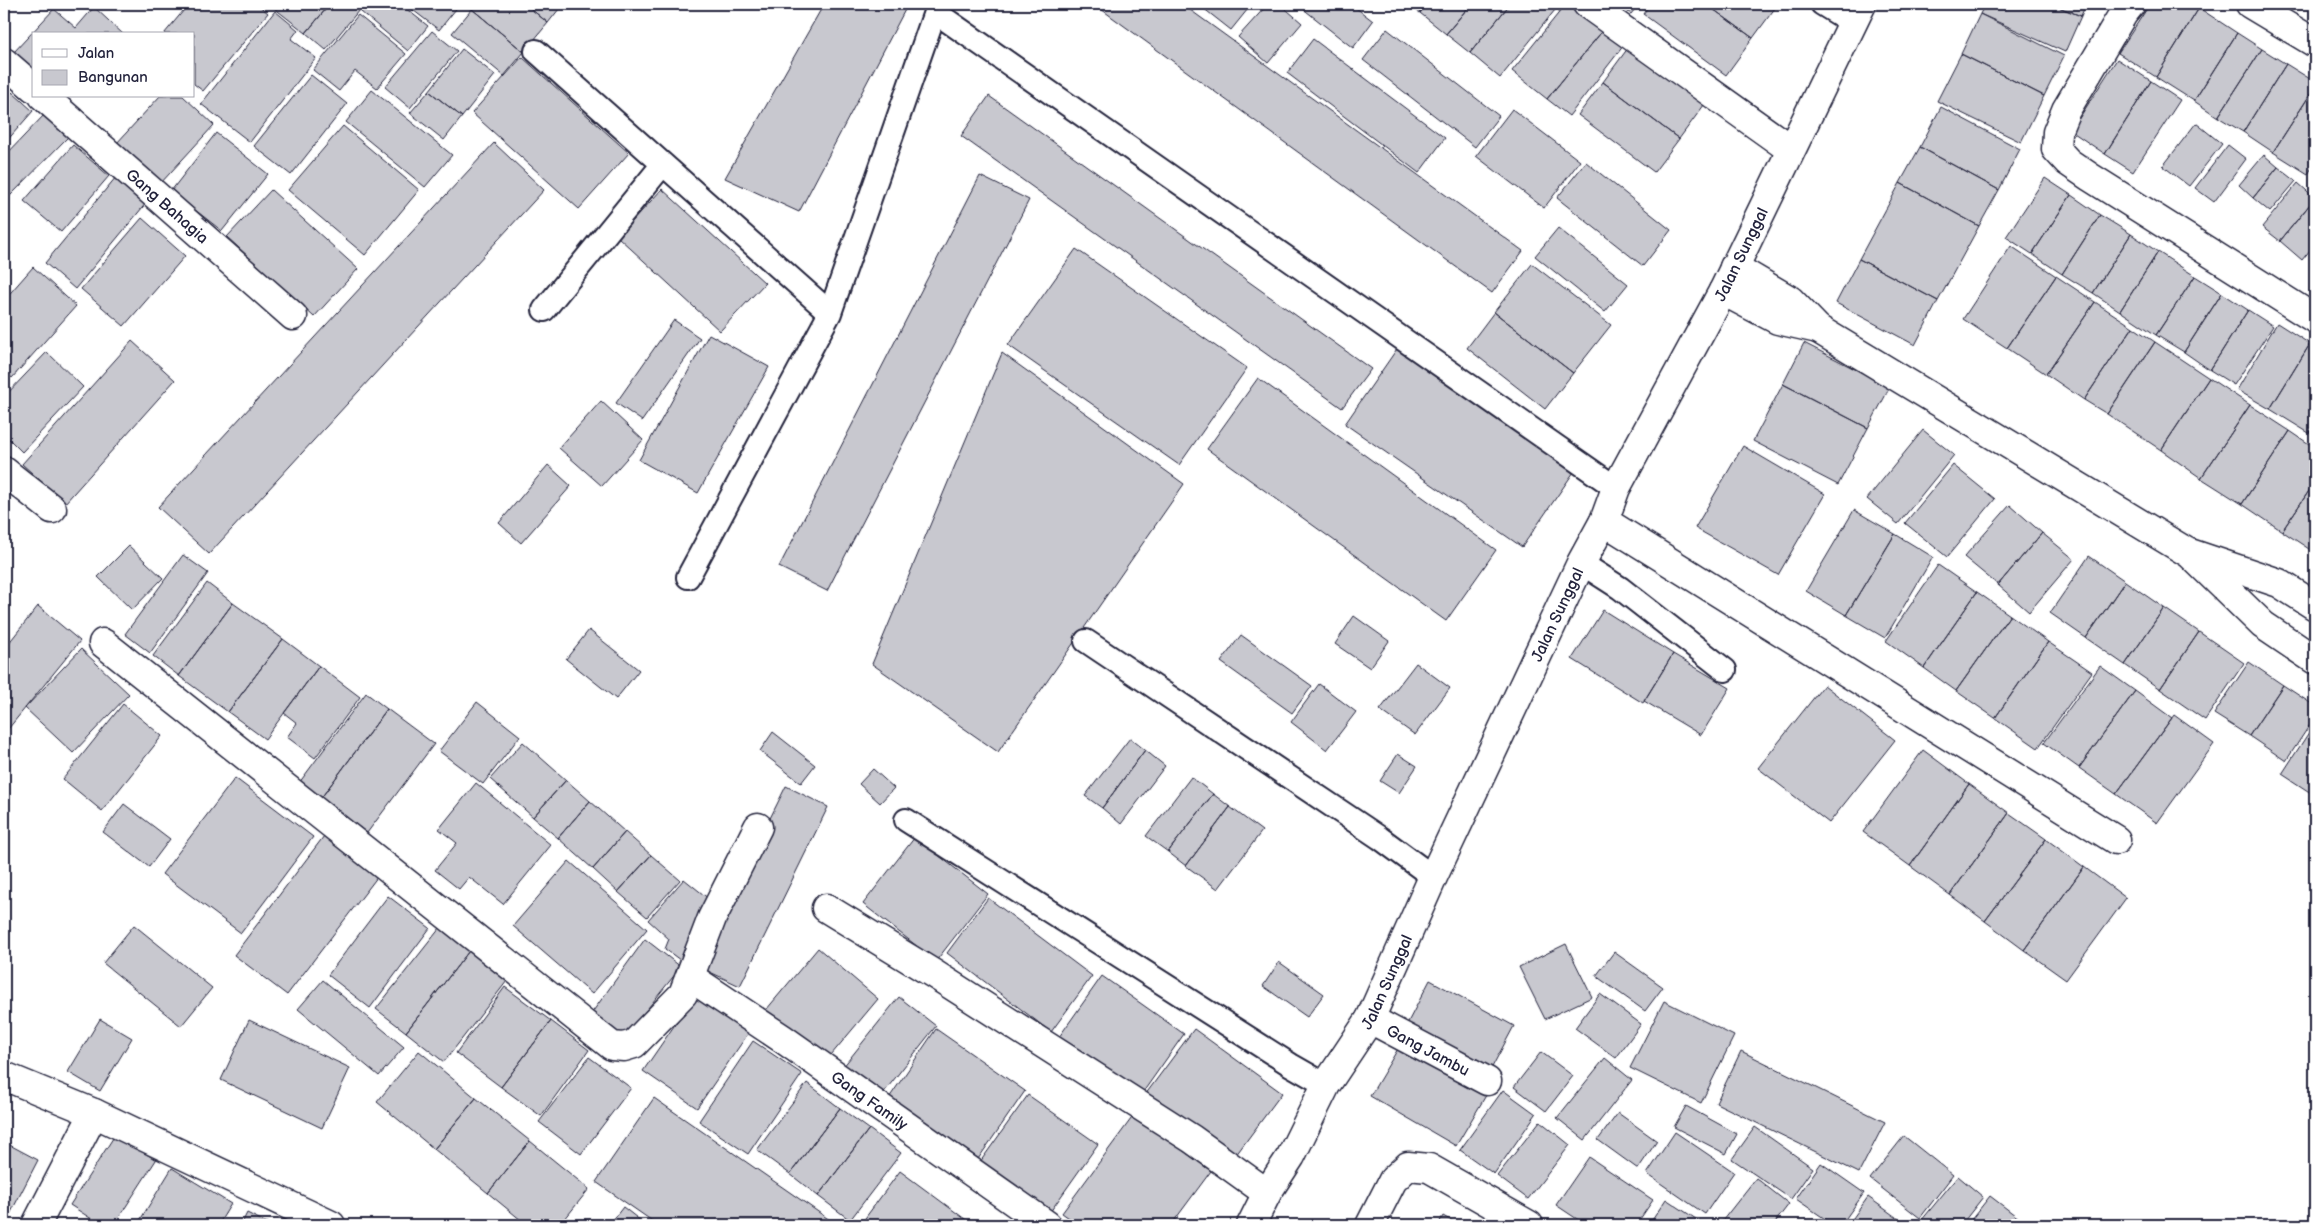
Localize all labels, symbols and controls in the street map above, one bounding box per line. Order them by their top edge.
legend [32,32,195,98]
text: Jalan [78,44,114,63]
text: Bangunan [78,68,148,87]
street label: Gang Bahagia [121,165,212,248]
street label: Jalan Sunggal [1711,205,1773,305]
street label: Jalan Sunggal [1528,565,1588,665]
street label: Jalan Sunggal [1358,932,1417,1034]
street label: Gang Jambu [1383,1022,1472,1081]
street label: Gang Family [827,1068,912,1135]

